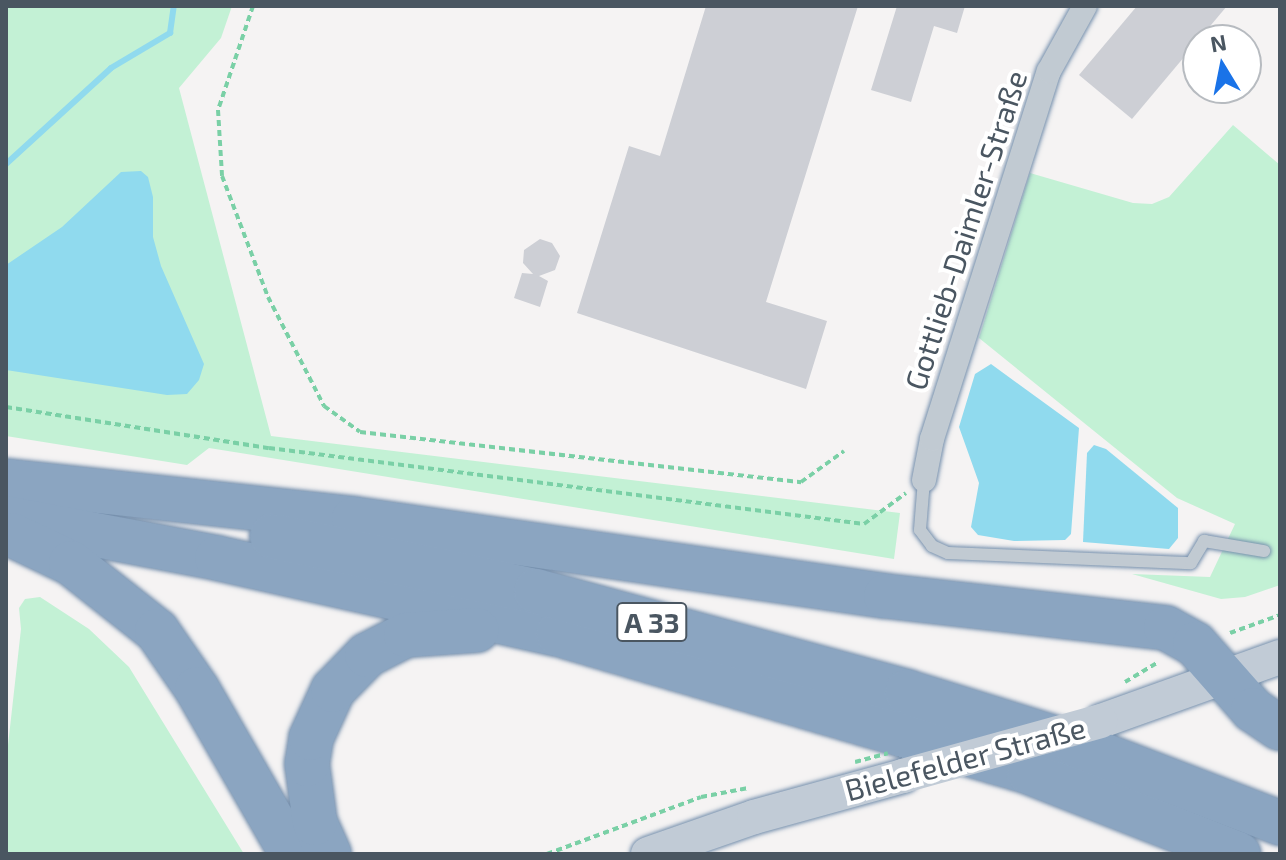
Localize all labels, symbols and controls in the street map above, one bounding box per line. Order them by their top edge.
north arrow [1182,24,1262,104]
text: N [1208,28,1228,57]
street label: Gottlieb-Daimler-Straße [896,66,1034,394]
road number: A 33 [614,598,690,646]
street label: Bielefelder Straße [840,708,1090,808]

